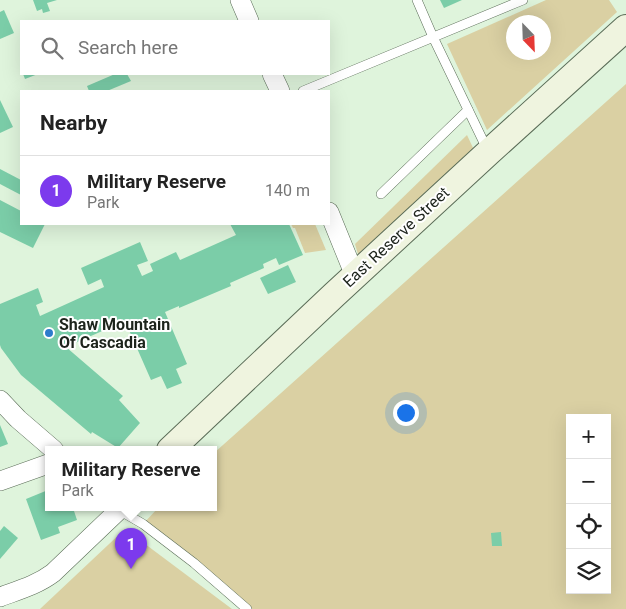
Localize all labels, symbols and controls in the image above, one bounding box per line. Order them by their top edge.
north arrow [506,15,551,60]
search box [20,20,330,75]
icon: search [38,34,66,62]
text: Search here [78,36,178,59]
text: Nearby [40,111,107,135]
text: Military Reserve [87,170,226,193]
text: 1 [51,181,61,200]
text: 140 m [265,181,310,200]
street label: East Reserve Street [339,183,453,291]
text: Park [87,193,119,212]
place label: Shaw Mountain Of Cascadia [59,315,170,352]
marker: Shaw Mountain Of Cascadia [43,327,55,339]
your location [393,400,419,426]
map controls [566,414,611,594]
button: + [566,414,611,459]
popup [45,446,217,511]
text: Military Reserve [61,458,201,481]
button: − [566,459,611,504]
text: Park [61,481,94,500]
button: locate [566,504,611,549]
pin: 1 [115,528,147,569]
button: layers [566,549,611,594]

